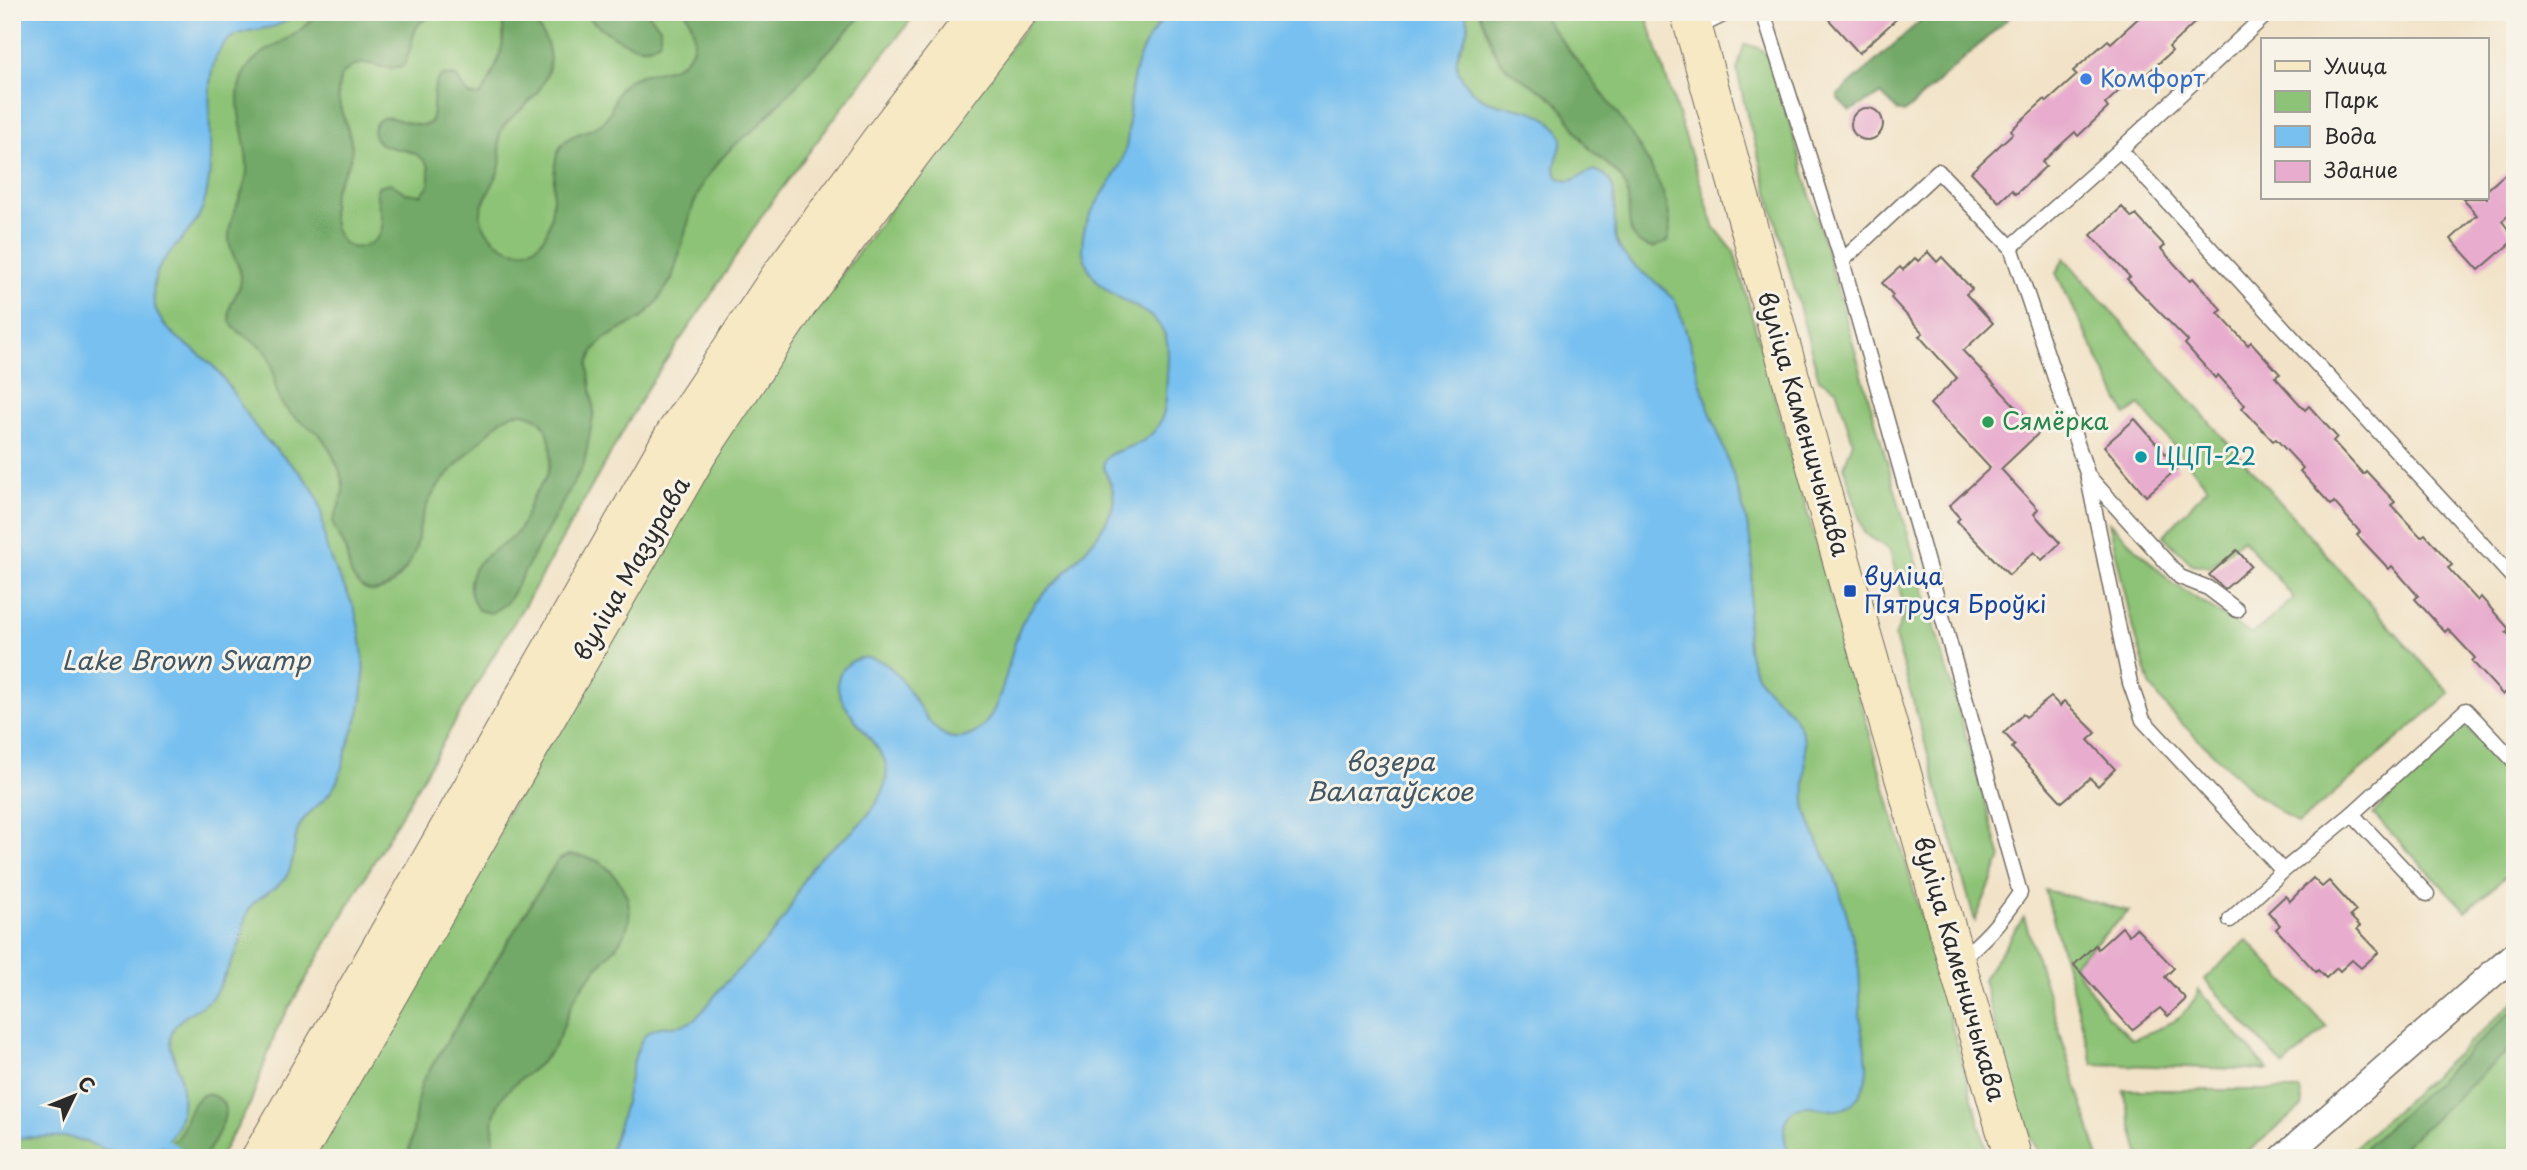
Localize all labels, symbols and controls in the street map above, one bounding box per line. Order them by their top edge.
legend [2261,38,2488,200]
text: Улица [2324,49,2387,81]
place label: Комфорт [2100,59,2205,95]
marker: Комфорт [2078,71,2094,87]
text: Парк [2324,83,2379,115]
text: Вода [2324,119,2376,151]
text: Здание [2324,153,2398,185]
street label: вуліца Каменшчыкава [1750,287,1860,560]
place label: Сямёрка [2002,402,2108,438]
marker: Сямёрка [1980,414,1996,430]
place label: ЦЦП-22 [2155,437,2256,473]
marker: ЦЦП-22 [2133,449,2149,465]
street label: вуліца Мазурава [563,469,698,667]
place label: вуліца Пятруся Броўкі [1864,557,2046,621]
marker: вуліца Пятруся Броўкі [1842,583,1858,599]
water label: Lake Brown Swamp [62,640,312,679]
water label: возера Валатаўское [1307,741,1475,810]
street label: вуліца Каменшчыкава [1906,832,2016,1105]
north arrow [38,1062,108,1132]
text: С [72,1069,102,1099]

